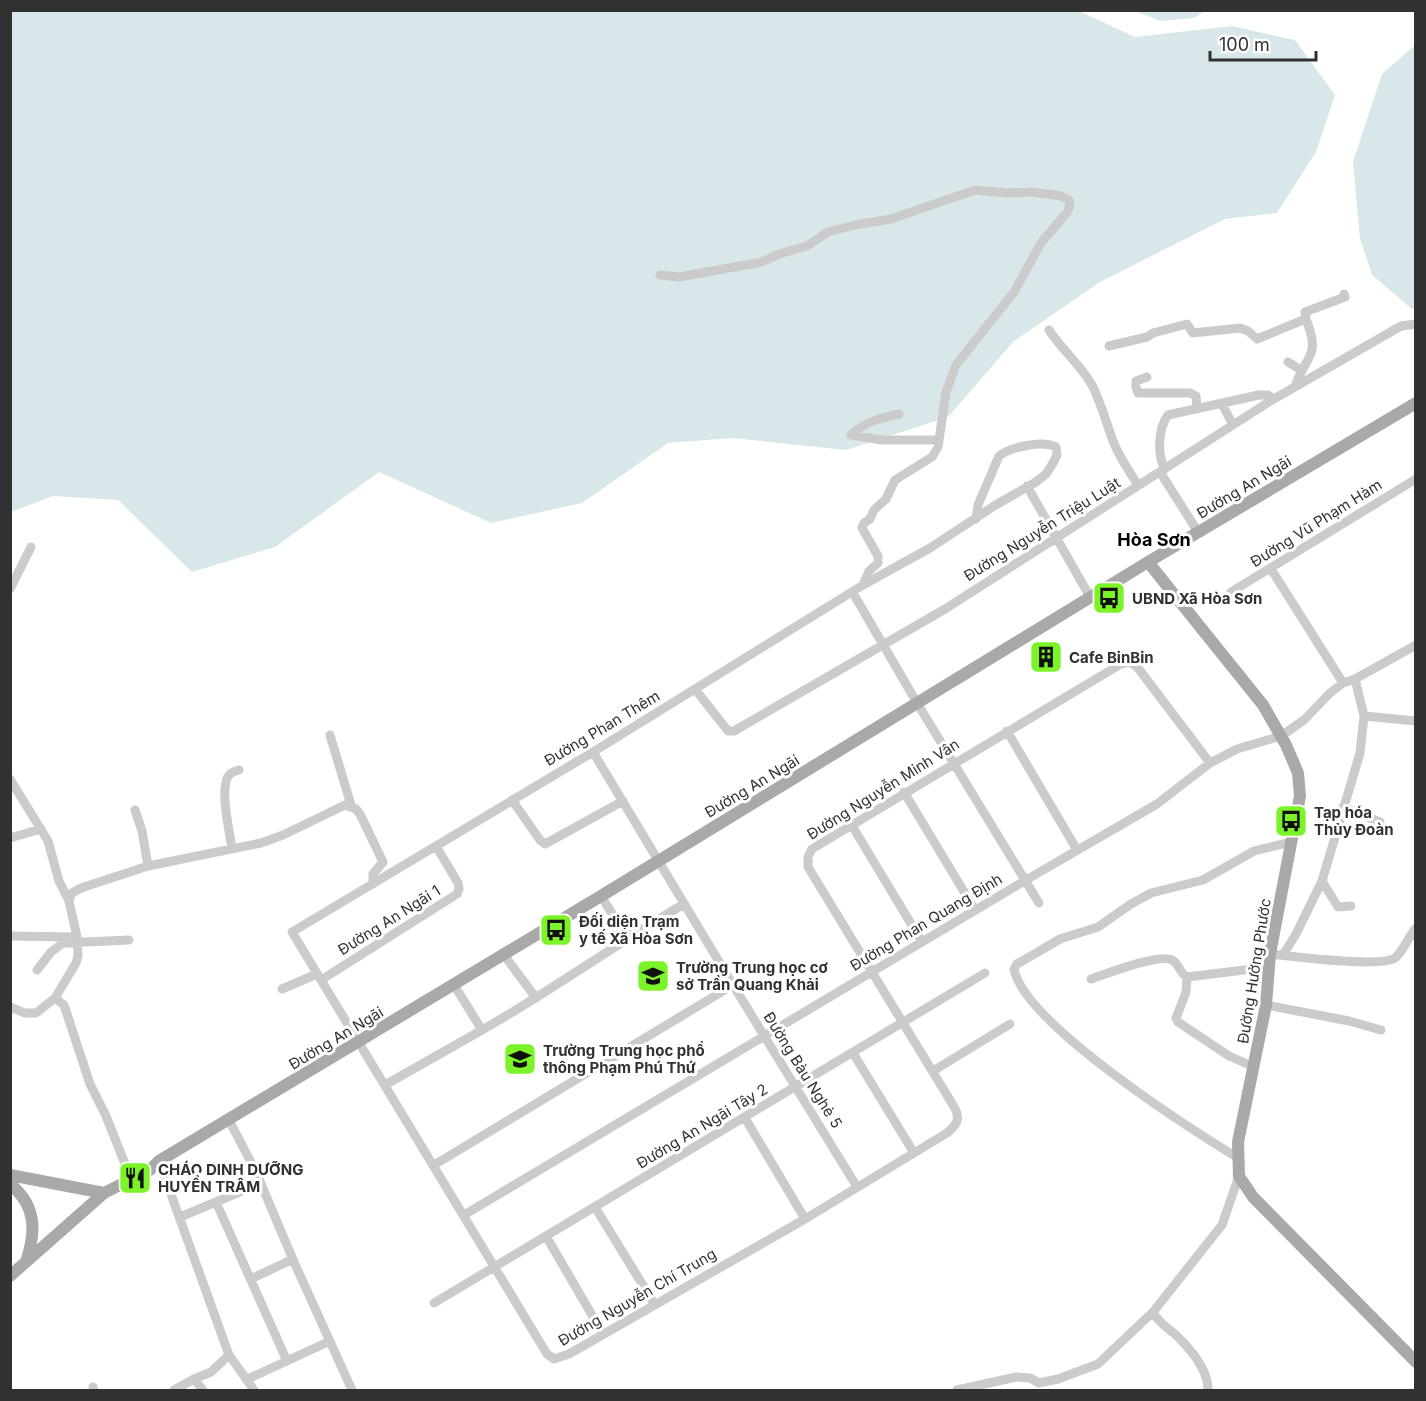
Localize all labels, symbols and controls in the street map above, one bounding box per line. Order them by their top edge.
scale bar [1210,24,1316,62]
text: 100 m [1219,34,1270,55]
street label: Đường An Ngãi [1193,451,1295,523]
street label: Đường Nguyễn Triệu Luật [960,473,1124,585]
street label: Đường Vũ Phạm Hàm [1247,475,1385,571]
district label: Hòa Sơn [1117,529,1191,550]
bus stop icon: UBND Xã Hòa Sơn [1091,580,1127,616]
place label: UBND Xã Hòa Sơn [1132,589,1262,608]
building icon: Cafe BinBin [1028,639,1064,675]
place label: Cafe BinBin [1069,648,1154,667]
street label: Đường Phan Thêm [541,686,663,770]
street label: Đường Nguyễn Minh Vân [803,734,963,844]
street label: Đường An Ngãi [701,750,803,822]
bus stop icon: Tạp hóa Thủy Đoàn [1273,803,1309,839]
place label: Tạp hóa Thủy Đoàn [1314,803,1394,839]
street label: Đường Phan Quang Định [847,869,1005,975]
street label: Đường An Ngãi 1 [334,881,444,959]
street label: Đường Hưởng Phước [1233,897,1275,1045]
bus stop icon: Đối diện Trạm y tế Xã Hòa Sơn [538,912,574,948]
place label: Đối diện Trạm y tế Xã Hòa Sơn [579,912,693,948]
school or university icon: Trường Trung học cơ sở Trần Quang Khải [635,958,671,994]
place label: Trường Trung học cơ sở Trần Quang Khải [676,958,829,994]
street label: Đường An Ngãi [285,1002,387,1074]
street label: Đường Bàu Nghè 5 [760,1008,846,1132]
school or university icon: Trường Trung học phổ thông Phạm Phú Thứ [502,1041,538,1077]
place label: Trường Trung học phổ thông Phạm Phú Thứ [543,1041,705,1077]
street label: Đường An Ngãi Tây 2 [633,1079,771,1173]
restaurant icon: CHÁO DINH DƯỠNG HUYỀN TRÂM [117,1160,153,1196]
place label: CHÁO DINH DƯỠNG HUYỀN TRÂM [158,1160,303,1196]
street label: Đường Nguyễn Chí Trung [555,1244,719,1350]

